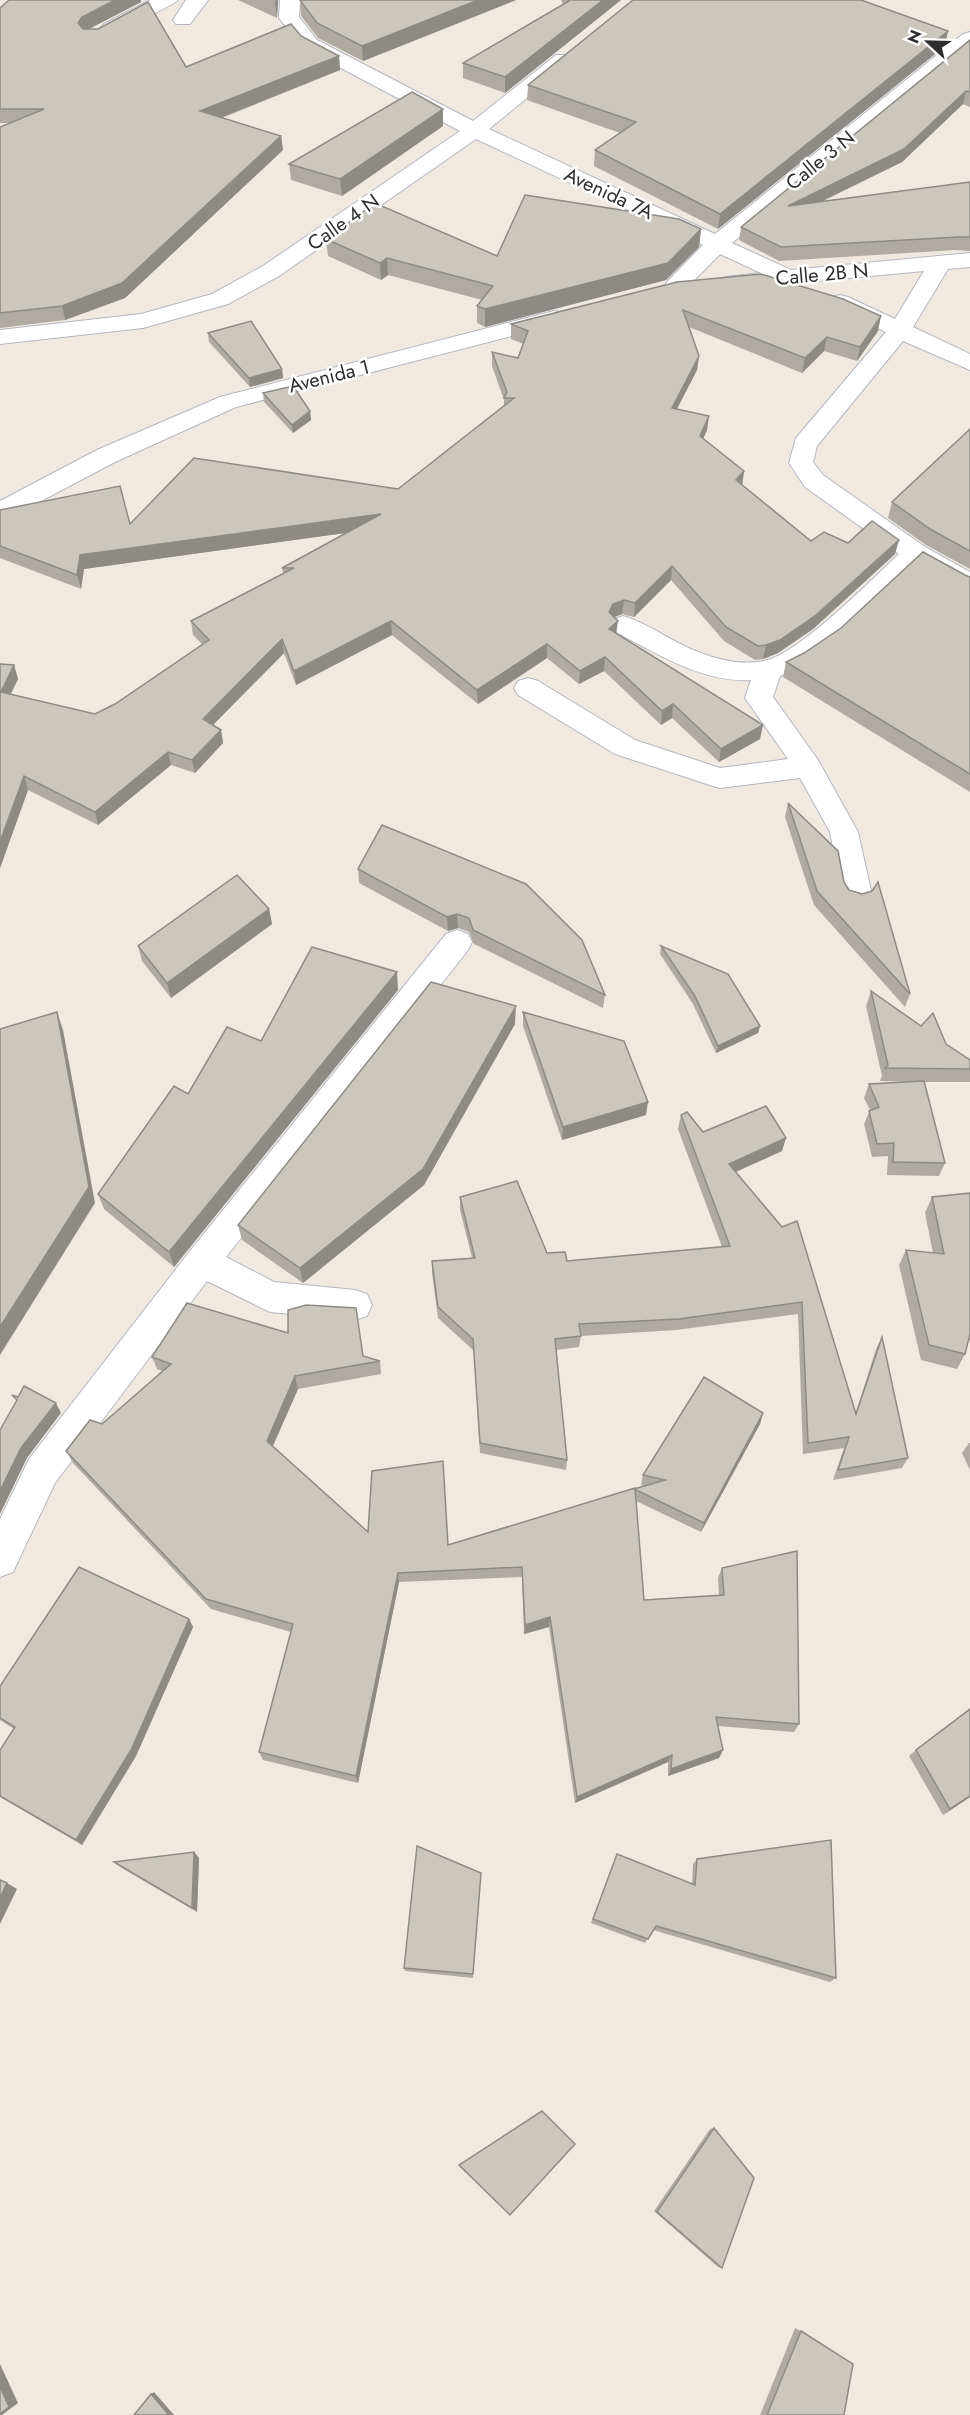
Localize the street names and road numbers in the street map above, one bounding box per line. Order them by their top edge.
street label: Calle 3 N [780,124,861,197]
street label: Avenida 7A [559,160,659,227]
street label: Calle 4 N [301,187,385,258]
street label: Calle 2B N [775,256,870,293]
street label: Avenida 1 [285,352,373,401]

